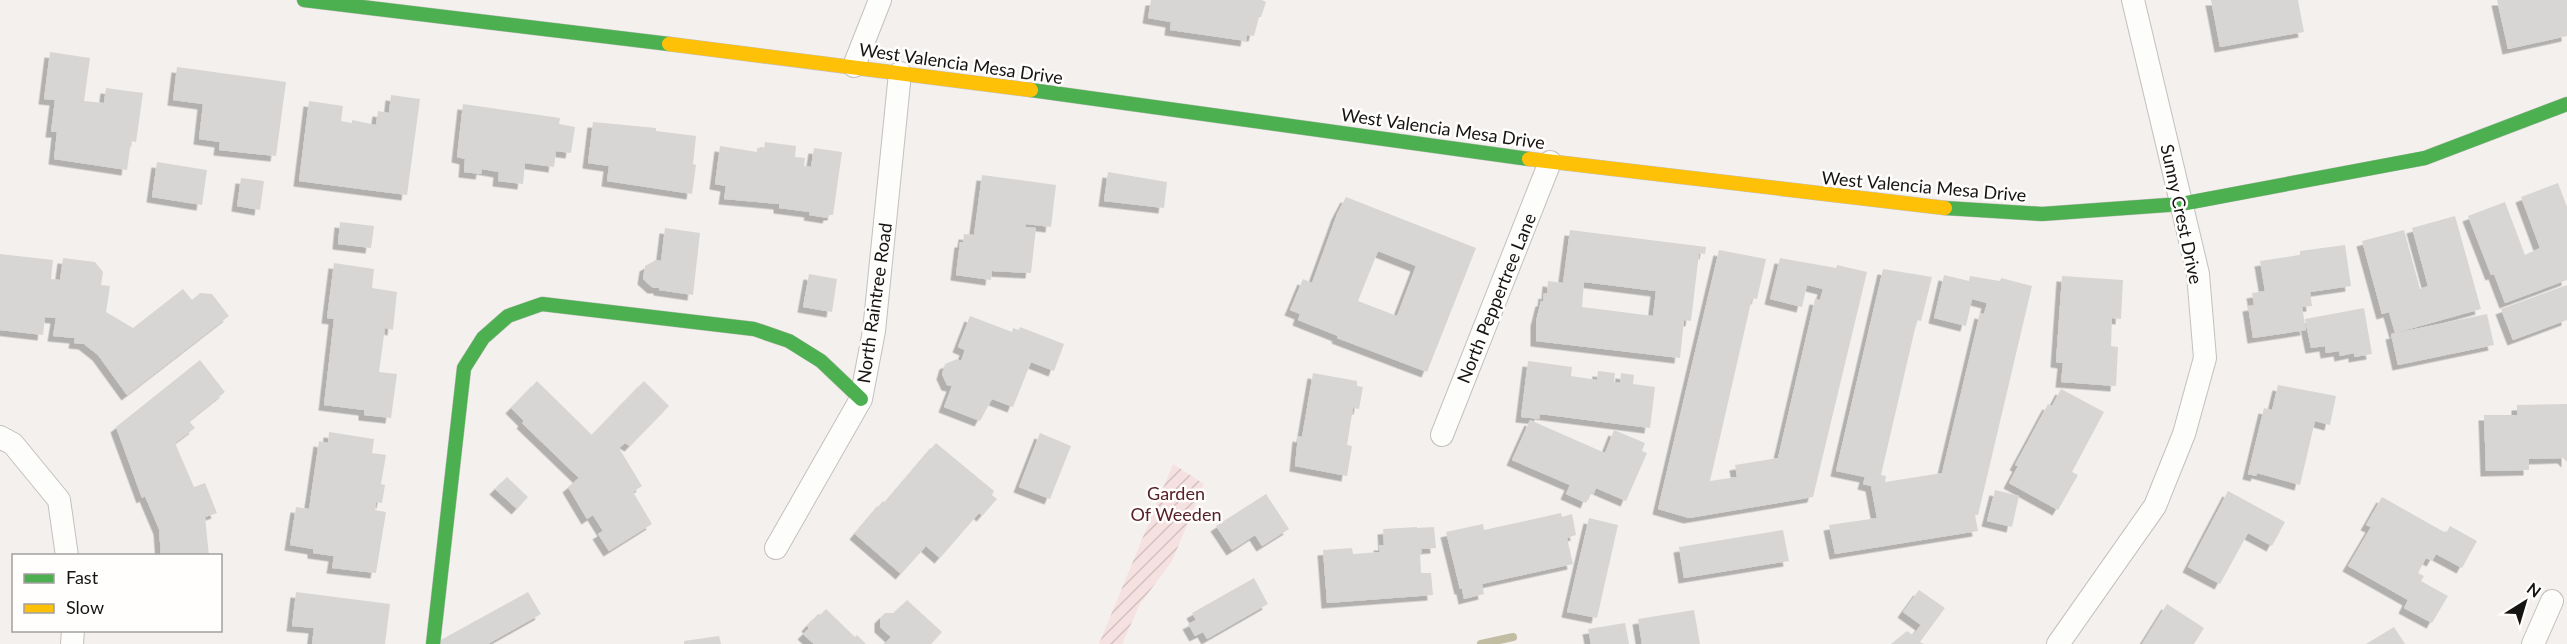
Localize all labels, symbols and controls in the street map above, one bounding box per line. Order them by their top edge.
street label: West Valencia Mesa Drive [858,38,1064,88]
street label: West Valencia Mesa Drive [1340,103,1546,153]
street label: Sunny Crest Drive [2156,142,2208,286]
street label: West Valencia Mesa Drive [1821,166,2027,206]
street label: North Peppertree Lane [1452,210,1540,386]
street label: North Raintree Road [852,221,896,385]
park label: Garden Of Weeden [1131,482,1221,525]
legend [12,554,222,632]
text: Fast [66,566,99,588]
north arrow [2495,572,2555,632]
text: N [2524,578,2545,601]
text: Slow [66,596,104,618]

